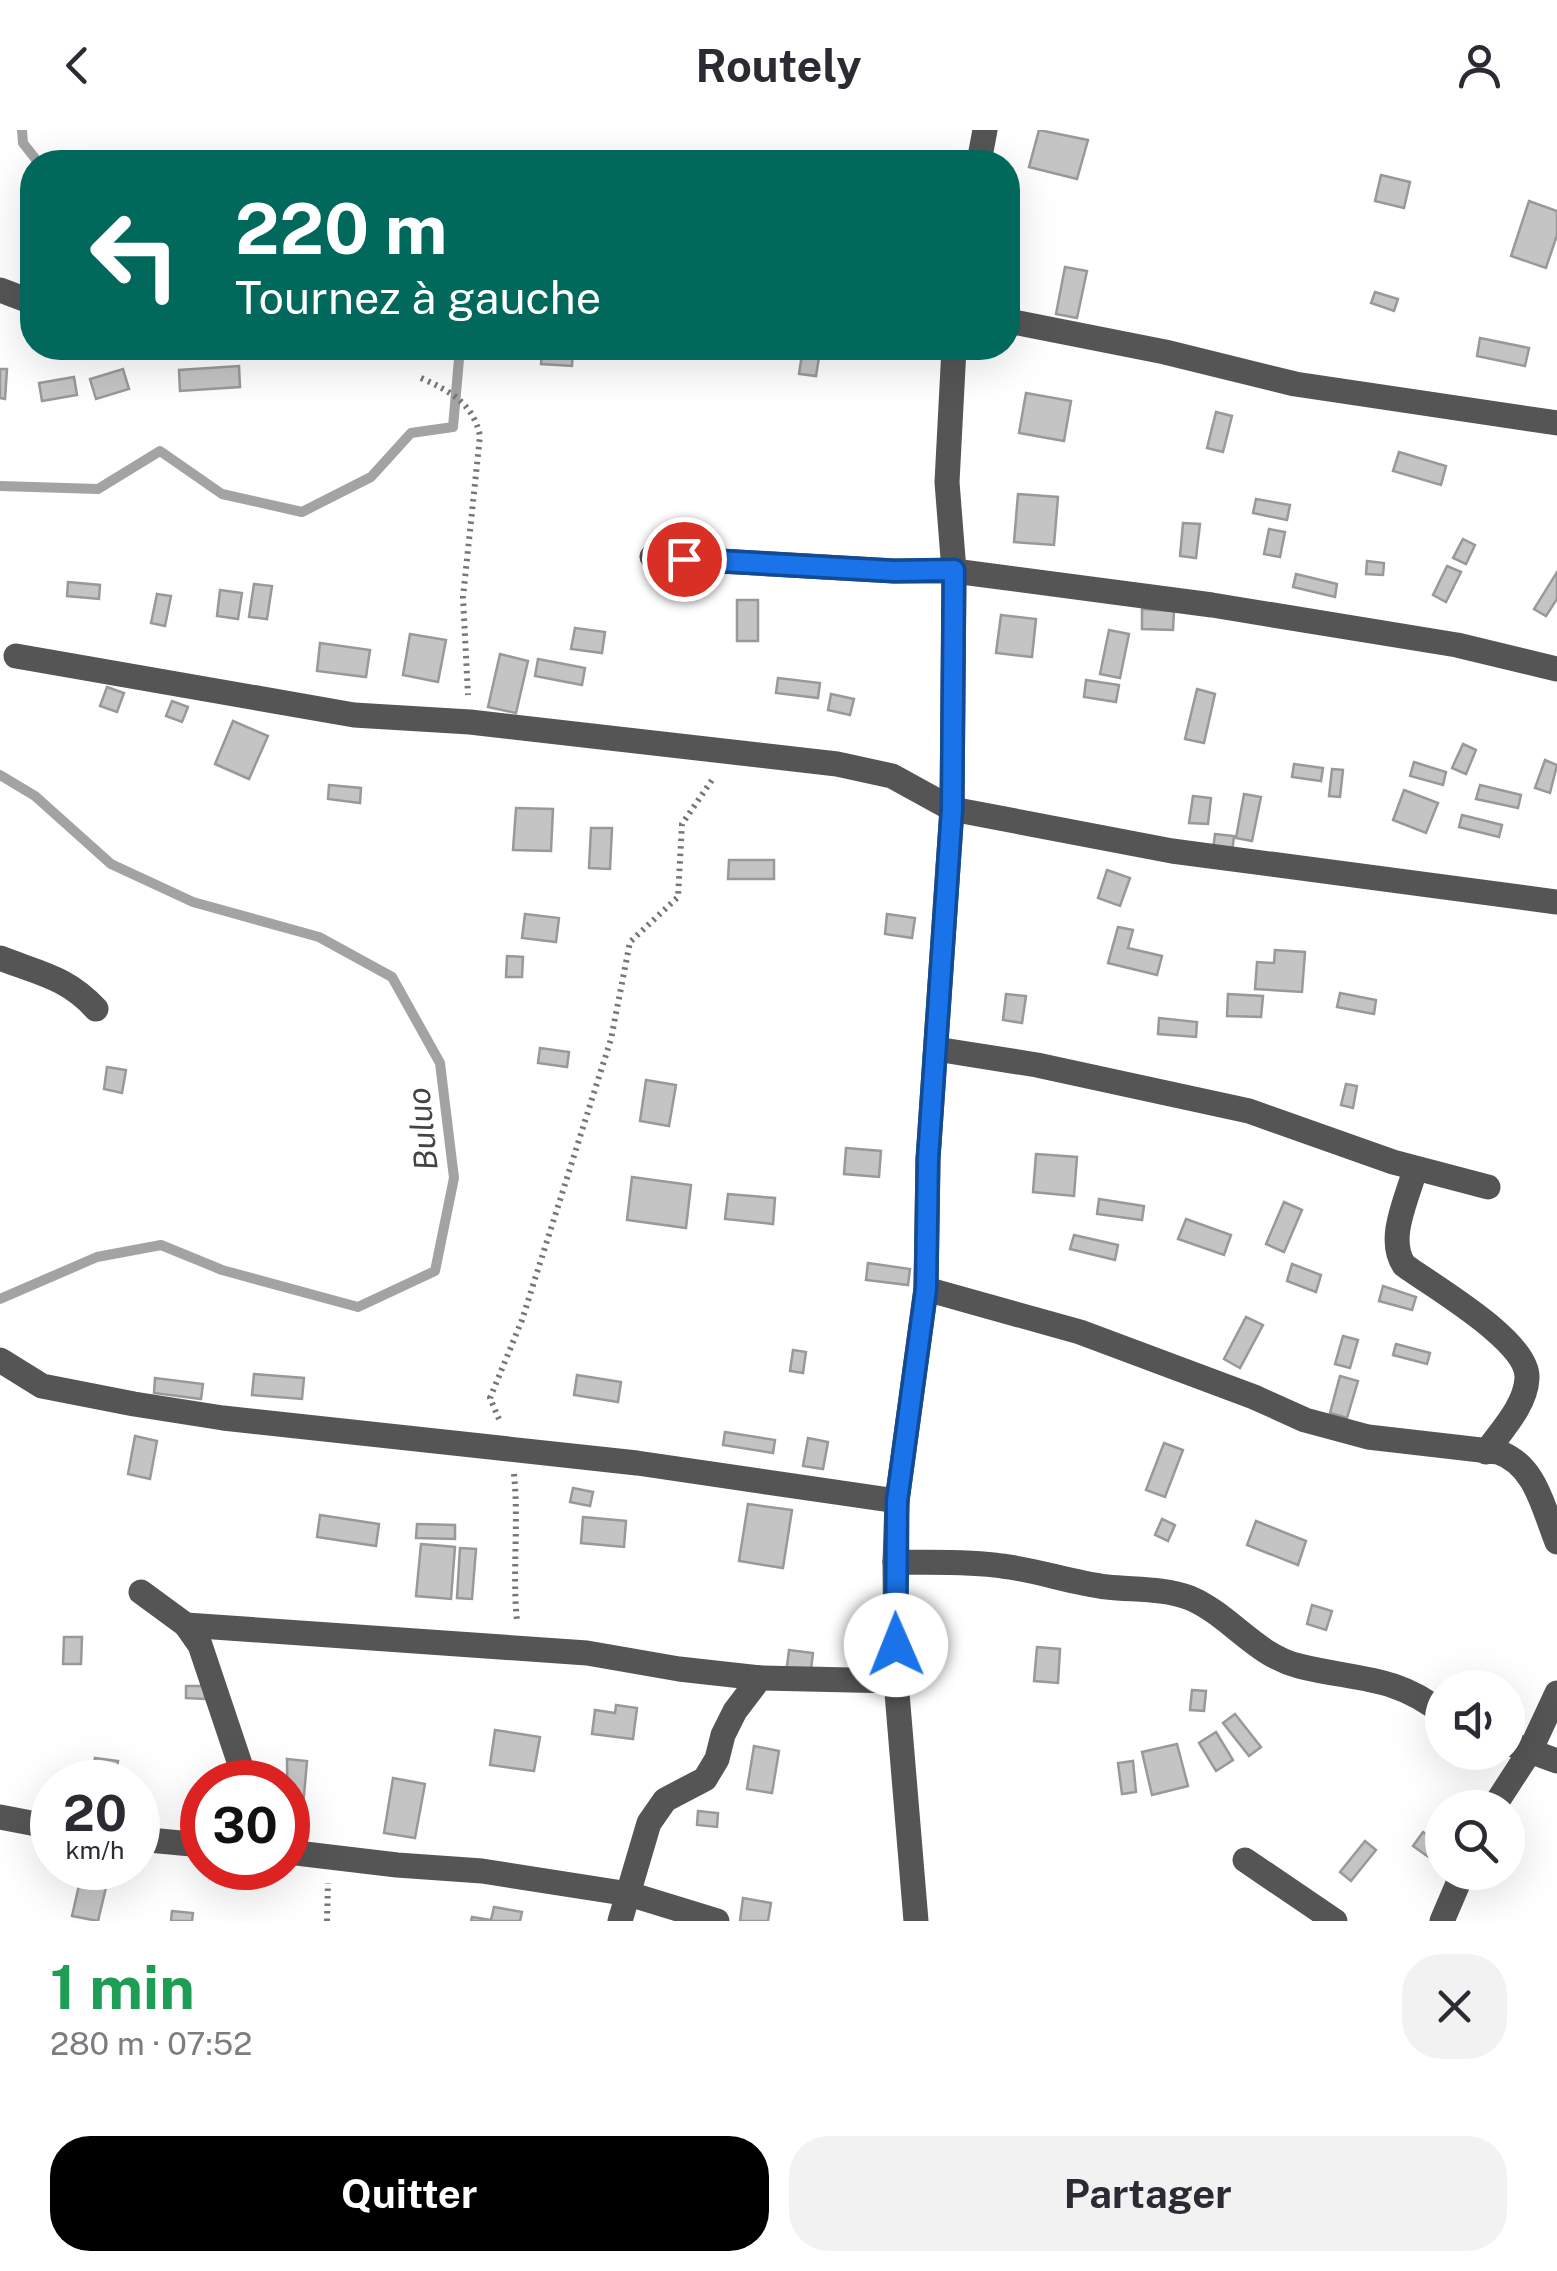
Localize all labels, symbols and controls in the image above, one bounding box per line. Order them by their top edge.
icon: back [50,38,105,93]
icon: person [1452,38,1507,93]
text: Routely [696,39,861,92]
text: 220 m [235,187,448,270]
icon: left [70,190,200,320]
text: Tournez à gauche [235,271,601,324]
pin [642,517,727,602]
icon: arrive [657,532,712,587]
water label: Buluo [399,1086,445,1172]
position arrow [844,1593,948,1697]
map controls [1425,1670,1525,1890]
button: sound [1425,1670,1525,1770]
speed limit sign: 30 [180,1760,310,1890]
text: 20 [63,1783,127,1842]
button: search [1425,1790,1525,1890]
text: km/h [66,1835,124,1865]
text: 1 min [50,1952,195,2023]
button: close [1402,1954,1507,2059]
text: 280 m · 07:52 [50,2025,252,2062]
button: Quitter [50,2136,769,2251]
button: Partager [789,2136,1507,2251]

